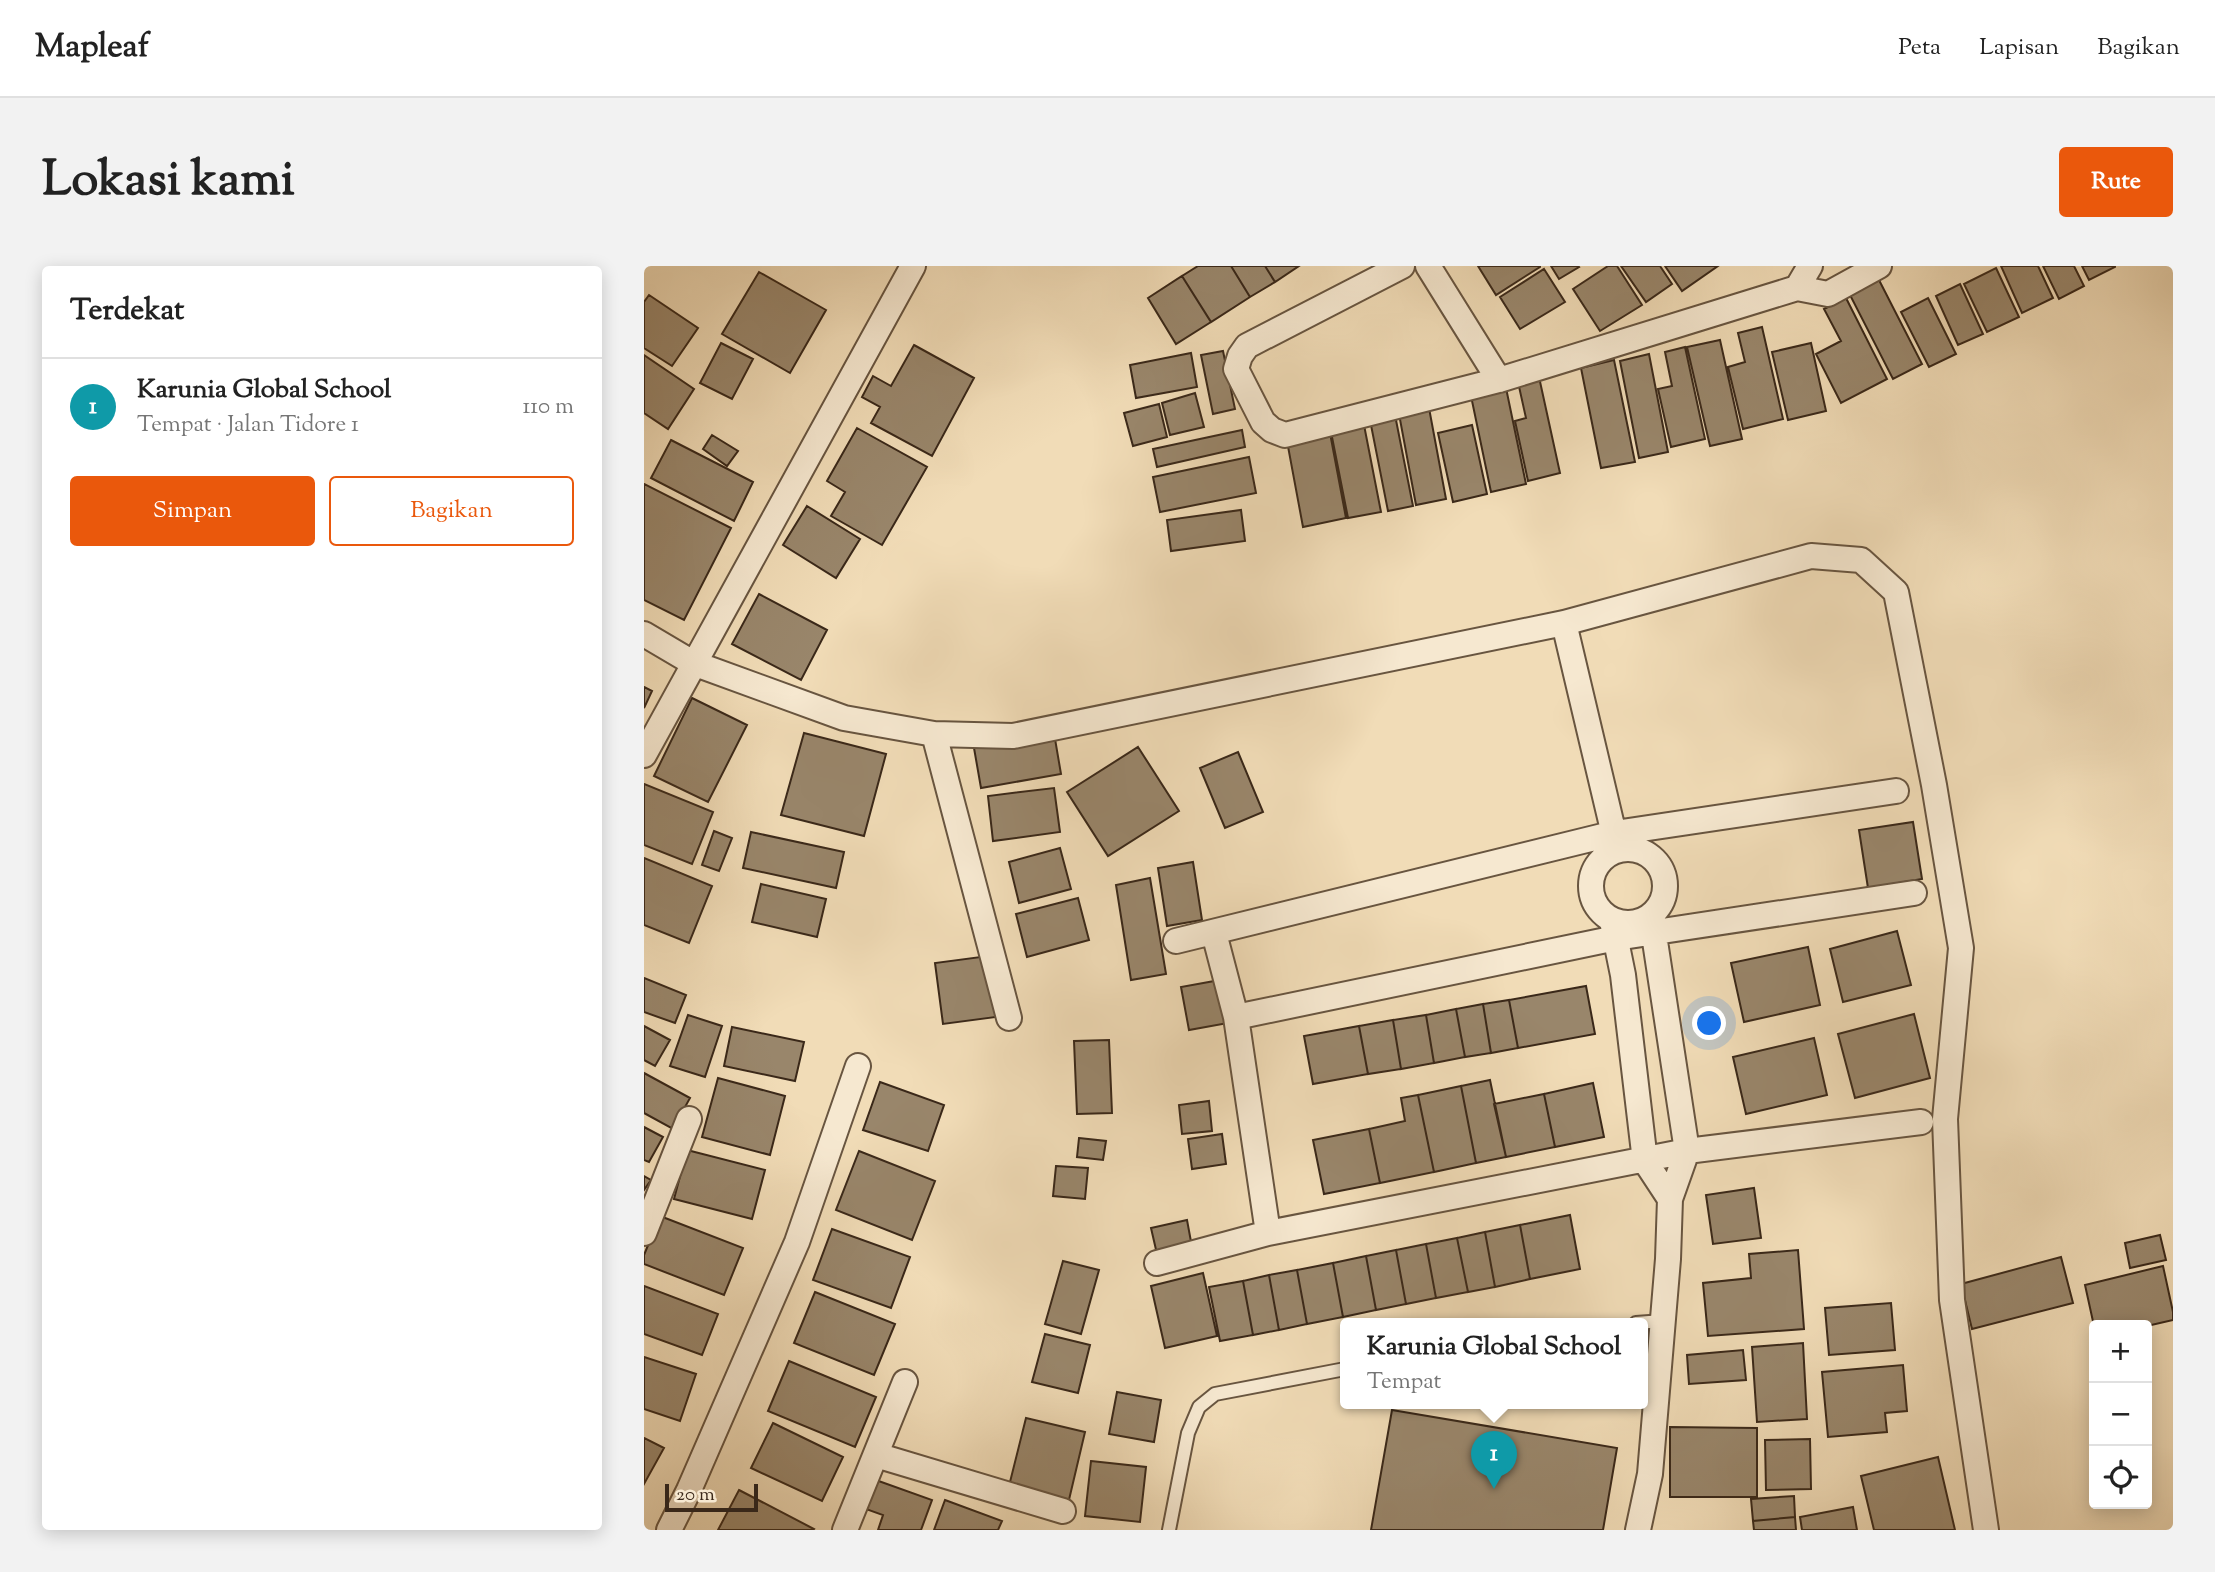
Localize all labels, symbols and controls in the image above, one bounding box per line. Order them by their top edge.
text: Mapleaf [35,24,149,72]
text: Peta [1898,31,1941,65]
text: Lapisan [1979,31,2059,65]
text: Bagikan [2097,31,2180,65]
text: Lokasi kami [42,147,295,217]
button: Rute [2059,147,2173,217]
text: Terdekat [70,290,184,333]
text: Karunia Global School [137,372,391,409]
text: 1 [89,391,97,424]
text: 110 m [523,391,574,424]
text: Tempat · Jalan Tidore 1 [137,409,359,442]
button: Simpan [70,476,315,546]
button: Bagikan [329,476,574,546]
your location [1692,1006,1726,1040]
popup [1340,1318,1648,1409]
map controls [2089,1320,2152,1509]
button: + [2089,1320,2152,1383]
text: Karunia Global School [1367,1329,1621,1366]
text: Tempat [1367,1366,1441,1399]
button: − [2089,1383,2152,1446]
pin: 1 [1471,1431,1517,1489]
button: locate [2089,1446,2152,1509]
scale bar [665,1481,758,1513]
text: 20 m [676,1482,715,1509]

